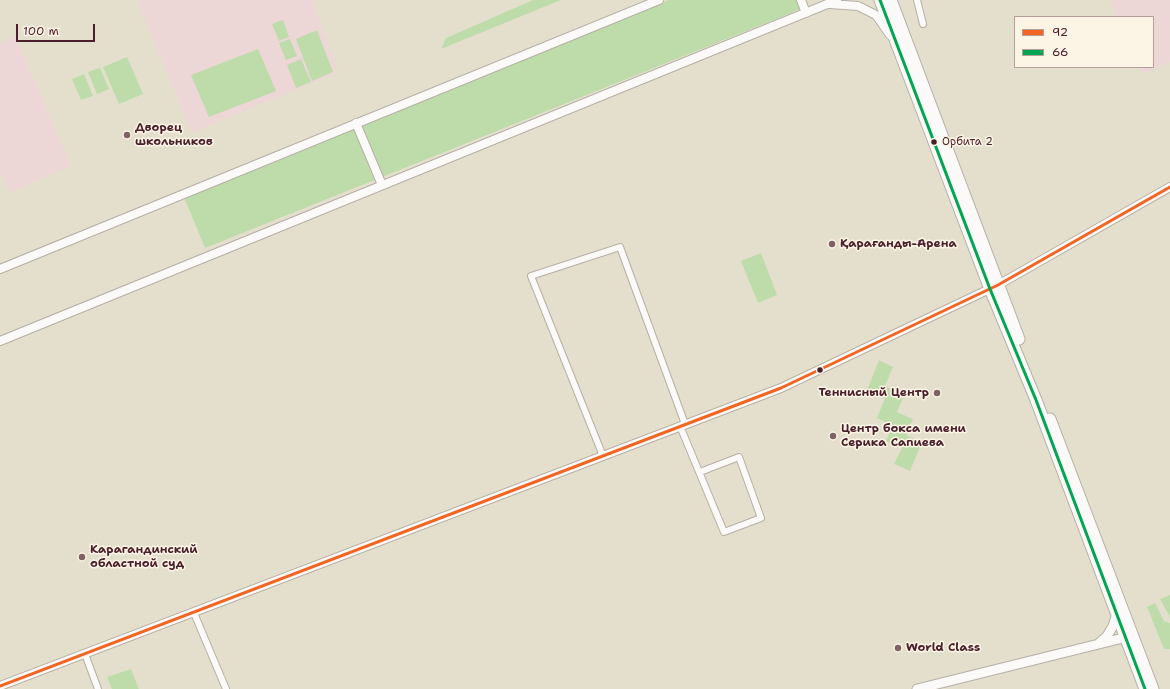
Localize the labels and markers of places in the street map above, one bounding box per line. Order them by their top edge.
place label: Дворец школьников [135,121,213,149]
marker: Дворец школьников [122,130,132,140]
place label: Орбита 2 [942,135,993,149]
marker: Орбита 2 [929,137,939,147]
place label: Қарағанды-Арена [840,237,957,251]
marker: Қарағанды-Арена [827,239,837,249]
unlabelled marker [815,365,825,375]
place label: Теннисный Центр [818,386,929,400]
marker: Теннисный Центр [932,388,942,398]
place label: Центр бокса имени Серика Сапиева [841,422,966,450]
marker: Центр бокса имени Серика Сапиева [828,431,838,441]
place label: Карагандинский областной суд [90,543,198,571]
marker: Карагандинский областной суд [77,552,87,562]
place label: World Class [906,641,980,655]
marker: World Class [893,643,903,653]

